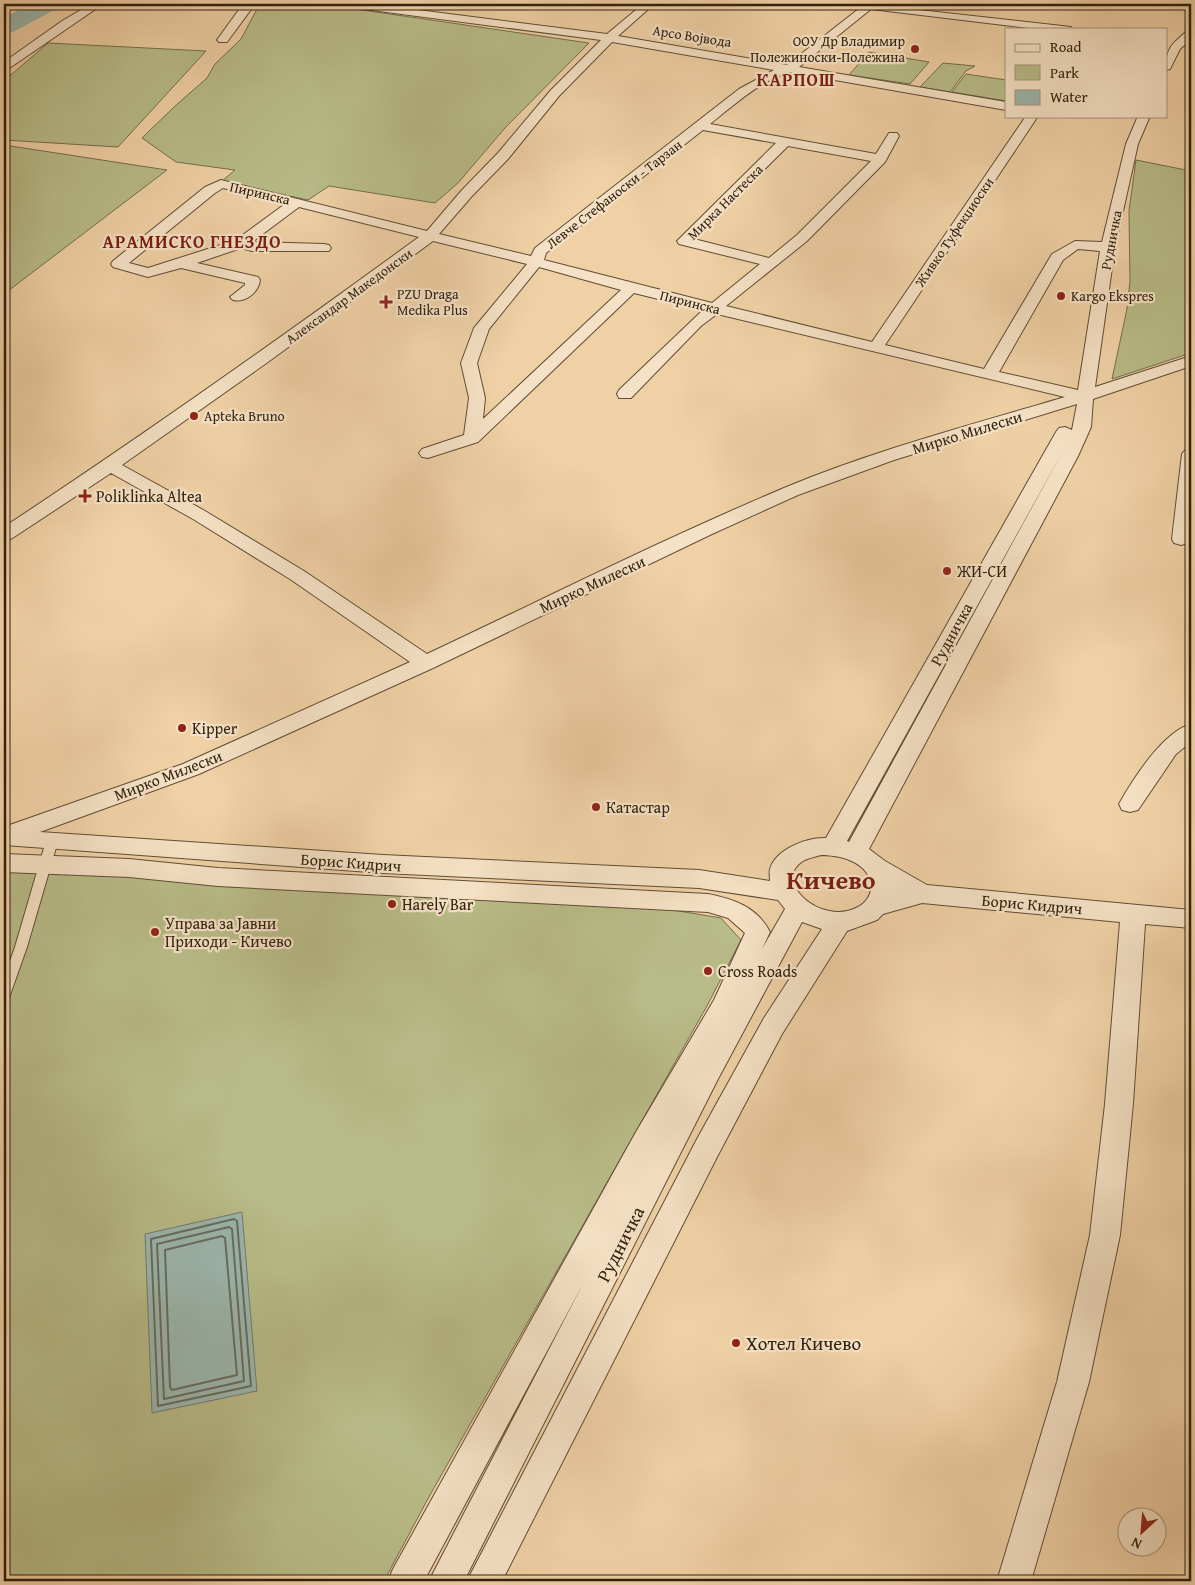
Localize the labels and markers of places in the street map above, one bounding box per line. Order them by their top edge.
place label: ООУ Др Владимир Полежиноски-Полежина [750,31,905,67]
marker: ООУ Др Владимир Полежиноски-Полежина [909,43,921,55]
place label: PZU Draga Medika Plus [397,284,468,320]
place label: Kargo Ekspres [1071,286,1154,306]
marker: Kargo Ekspres [1055,290,1067,302]
marker: PZU Draga Medika Plus [379,295,393,309]
place label: Apteka Bruno [204,406,285,426]
marker: Apteka Bruno [188,410,200,422]
place label: Poliklinka Altea [96,484,202,508]
marker: Poliklinka Altea [78,489,92,503]
place label: ЖИ-СИ [956,559,1007,583]
marker: ЖИ-СИ [941,565,953,577]
place label: Kipper [192,716,238,740]
marker: Kipper [176,722,188,734]
place label: Катастар [606,795,670,819]
marker: Катастар [590,801,602,813]
place label: Harely Bar [402,892,474,916]
marker: Harely Bar [386,898,398,910]
place label: Управа за Јавни Приходи - Кичево [165,911,292,953]
marker: Управа за Јавни Приходи - Кичево [149,926,161,938]
place label: Cross Roads [718,959,797,983]
marker: Cross Roads [702,965,714,977]
place label: Хотел Кичево [746,1329,861,1357]
marker: Хотел Кичево [730,1337,742,1349]

